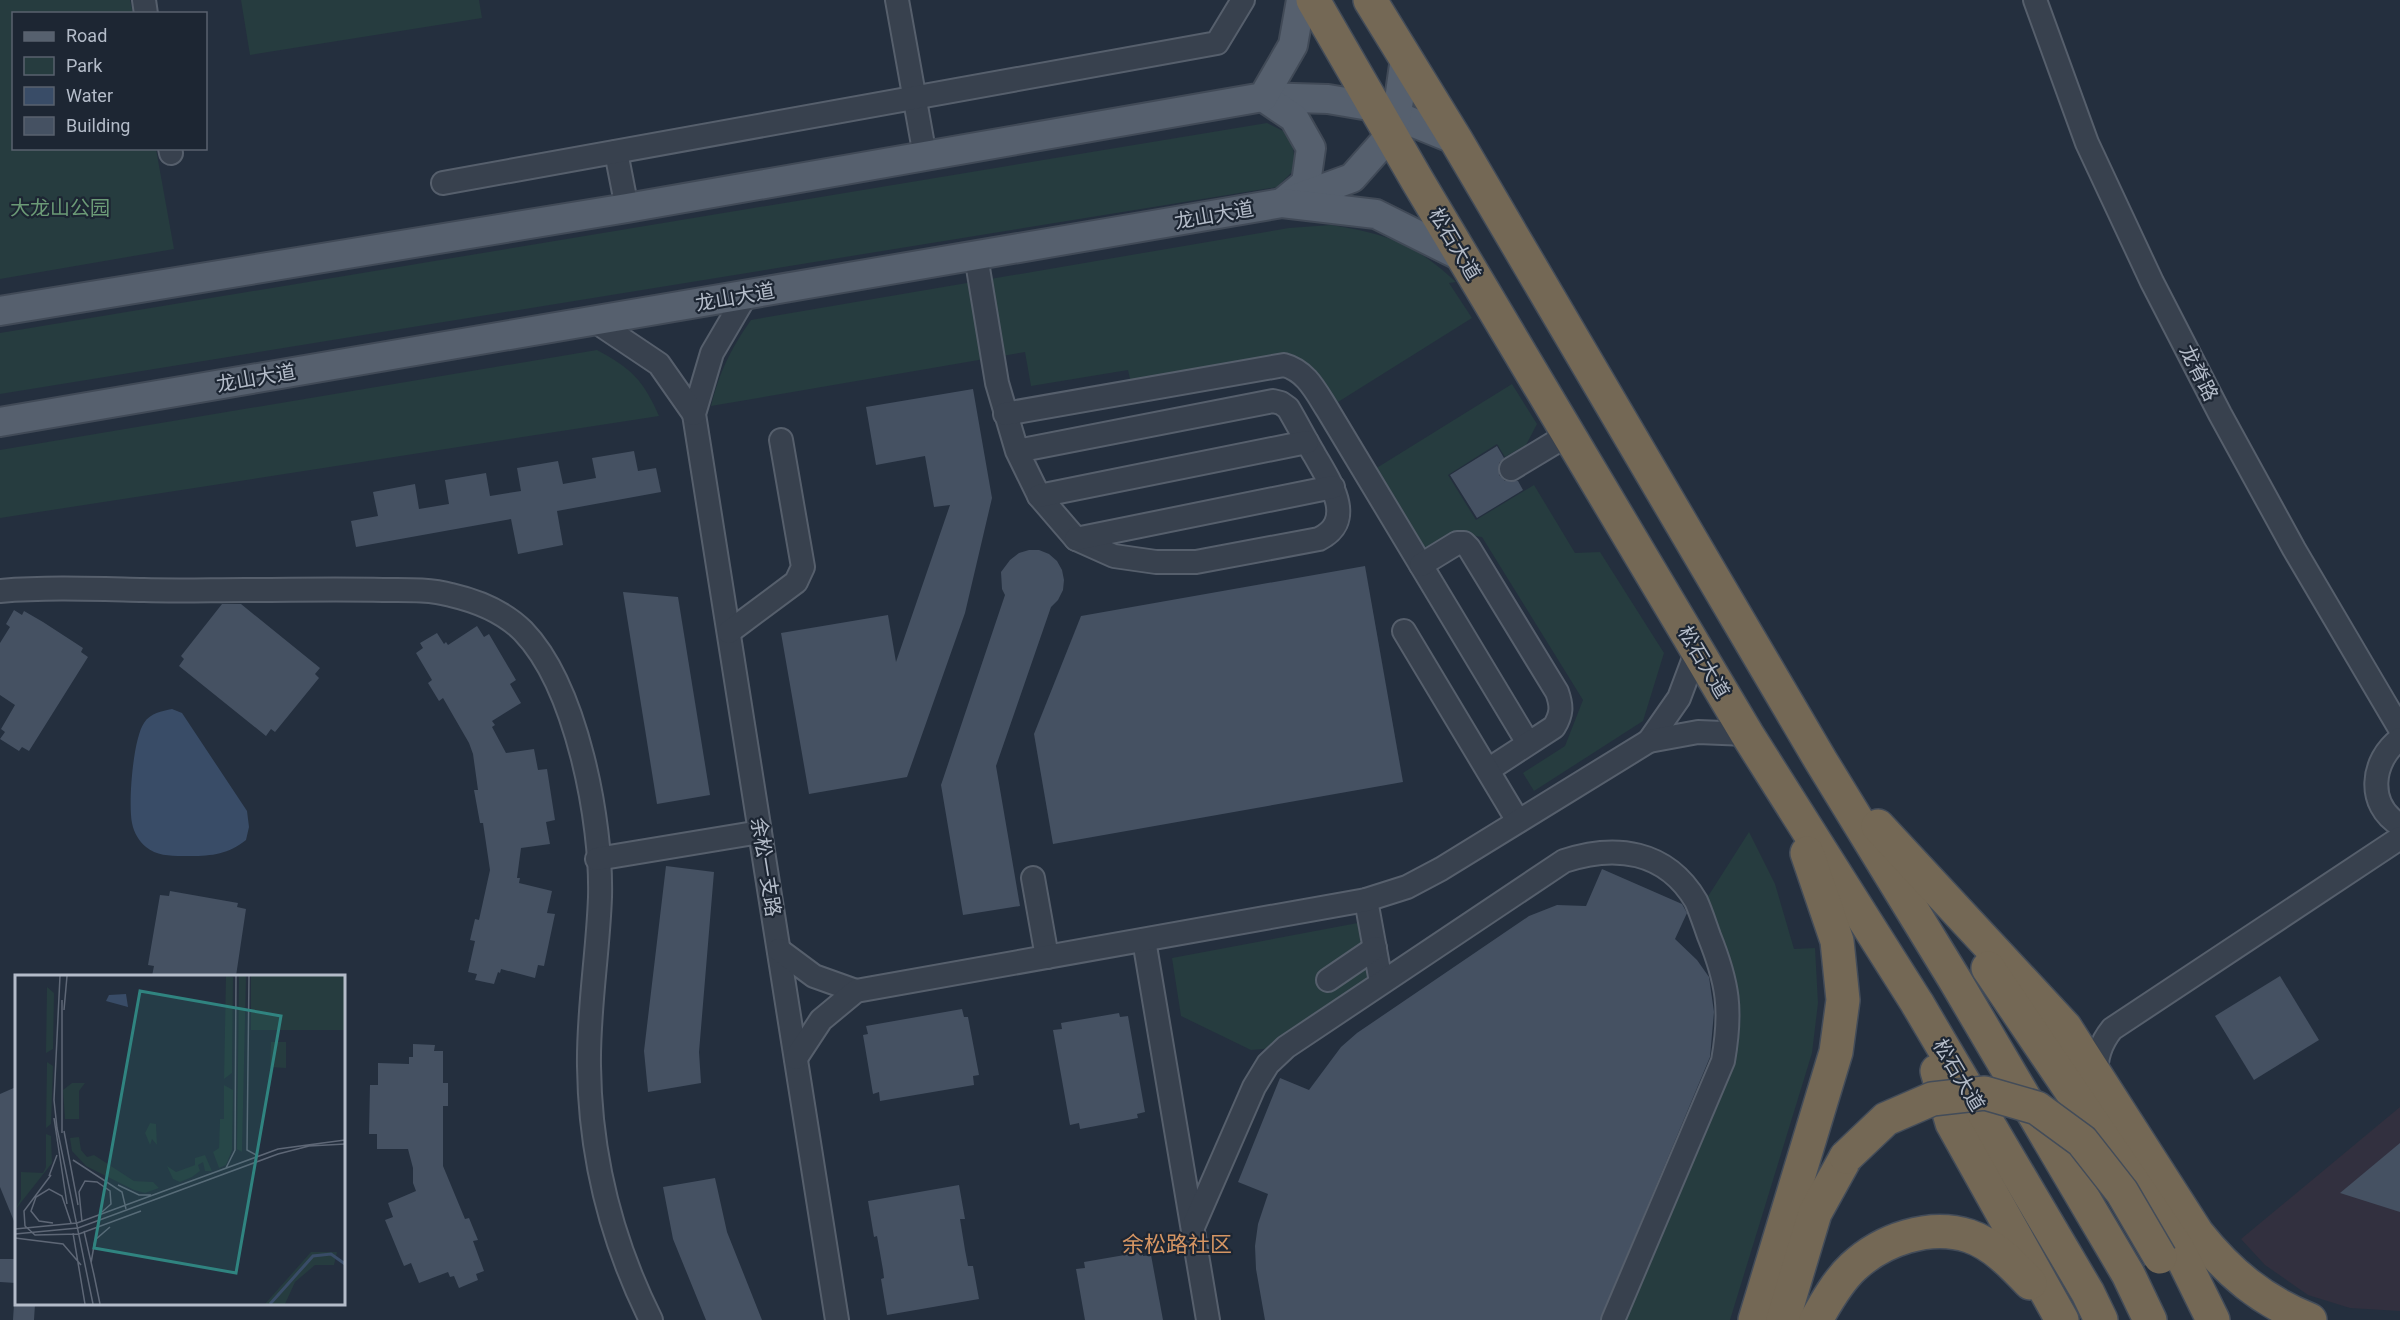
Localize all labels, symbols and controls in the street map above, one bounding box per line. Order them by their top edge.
legend [12,12,207,150]
text: Road [66,25,107,46]
text: Park [66,55,103,76]
text: Water [66,85,113,106]
text: Building [66,115,130,136]
park label: 大龙山公园 [10,196,110,220]
street label: 龙山大道 [1173,196,1255,234]
street label: 松石大道 [1424,204,1486,284]
street label: 龙山大道 [694,278,776,316]
street label: 龙脊路 [2175,341,2223,405]
street label: 龙山大道 [215,359,297,397]
street label: 松石大道 [1673,622,1735,702]
street label: 余松一支路 [746,816,786,918]
inset map [15,975,345,1305]
street label: 松石大道 [1928,1035,1990,1115]
district label: 余松路社区 [1122,1232,1232,1257]

